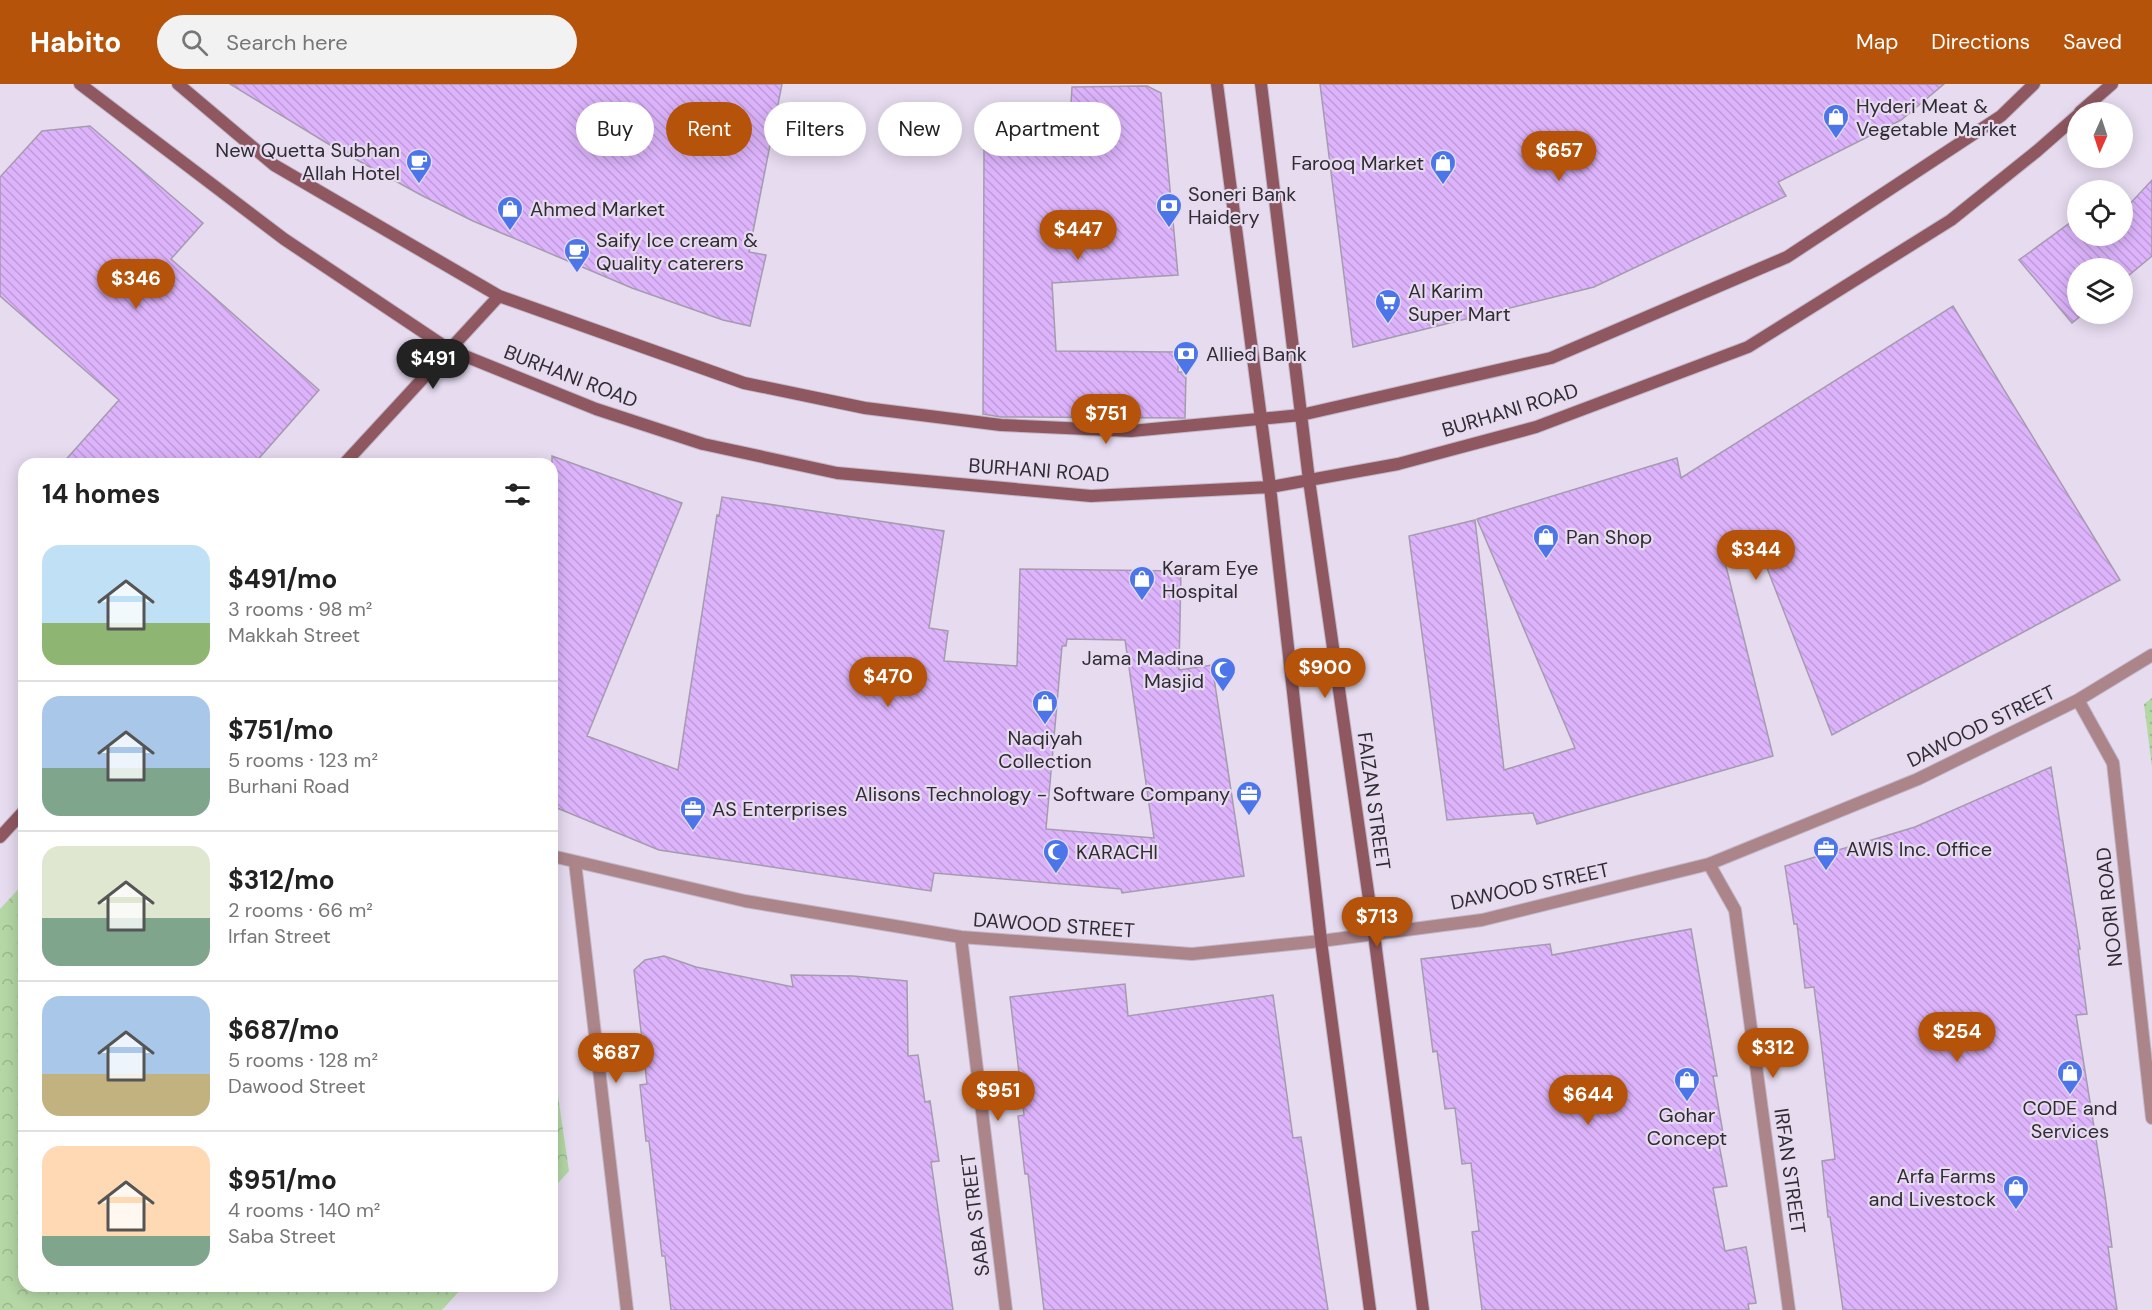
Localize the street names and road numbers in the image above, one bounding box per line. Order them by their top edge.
street label: BURHANI ROAD [500,339,642,413]
street label: BURHANI ROAD [1439,377,1581,443]
street label: BURHANI ROAD [968,452,1110,488]
street label: DAWOOD STREET [1903,679,2059,773]
street label: FAIZAN STREET [1351,731,1397,871]
street label: NOORI ROAD [2090,846,2128,968]
street label: DAWOOD STREET [1448,856,1612,916]
street label: DAWOOD STREET [972,906,1136,944]
street label: IRFAN STREET [1768,1107,1812,1235]
street label: SABA STREET [955,1152,995,1278]

